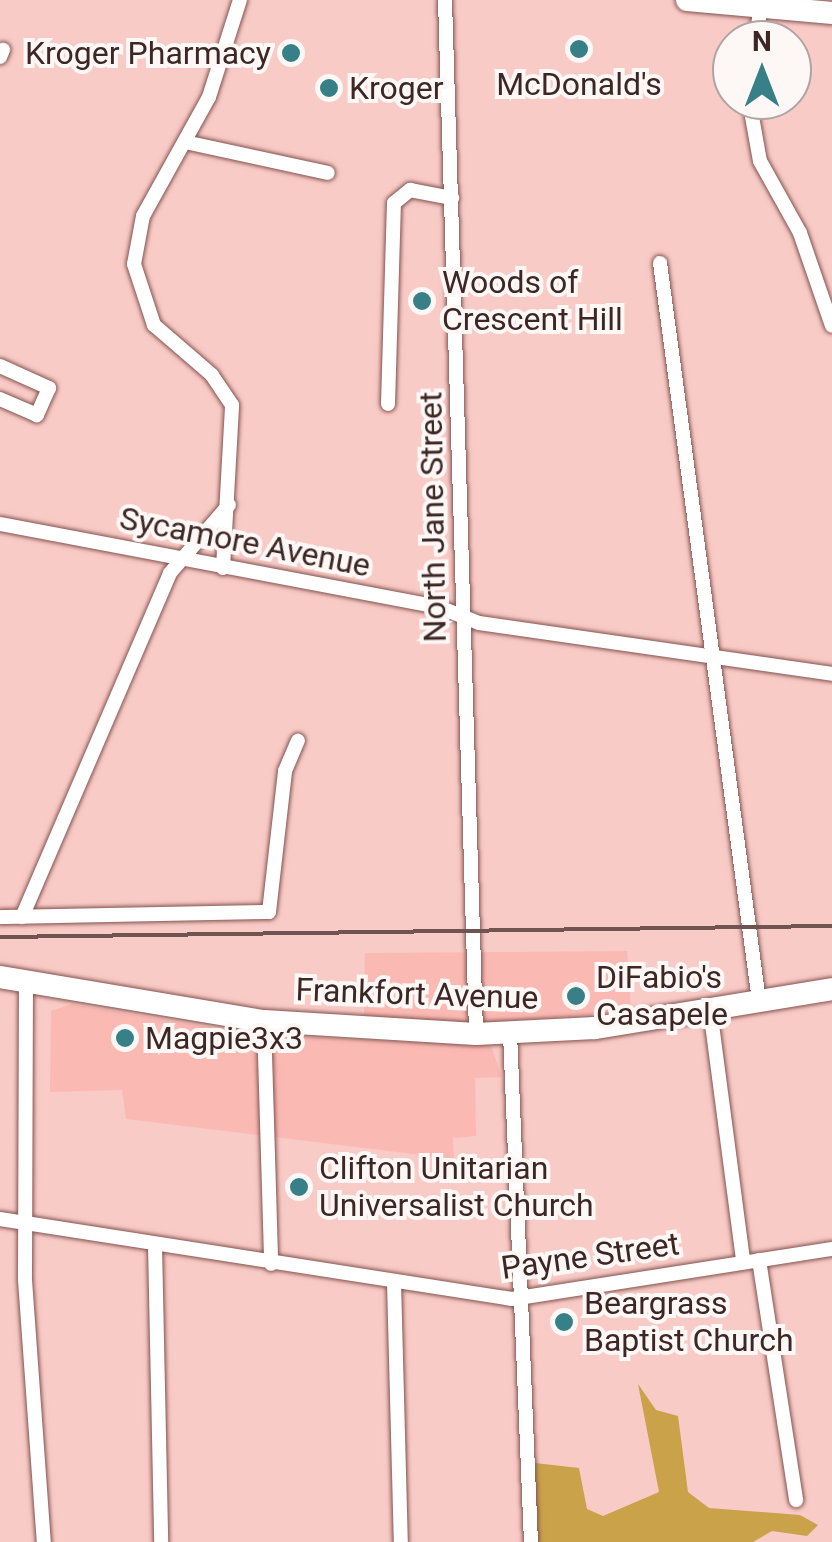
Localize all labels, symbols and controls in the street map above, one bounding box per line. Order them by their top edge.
north arrow [712,20,812,120]
text: N [752,25,772,58]
place label: Kroger Pharmacy [25,34,271,72]
marker: McDonald's [568,38,590,60]
marker: Kroger Pharmacy [280,42,302,64]
place label: McDonald's [496,65,662,103]
place label: Kroger [349,69,444,107]
marker: Kroger [318,77,340,99]
place label: Woods of Crescent Hill [442,264,623,339]
marker: Woods of Crescent Hill [411,290,433,312]
street label: North Jane Street [412,391,454,643]
street label: Sycamore Avenue [116,499,374,585]
place label: DiFabio's Casapele [596,959,728,1034]
street label: Frankfort Avenue [295,971,539,1017]
marker: DiFabio's Casapele [565,985,587,1007]
place label: Magpie3x3 [145,1019,303,1057]
marker: Magpie3x3 [114,1027,136,1049]
place label: Clifton Unitarian Universalist Church [319,1150,594,1225]
marker: Clifton Unitarian Universalist Church [288,1176,310,1198]
street label: Payne Street [499,1225,681,1287]
place label: Beargrass Baptist Church [584,1285,794,1360]
marker: Beargrass Baptist Church [553,1311,575,1333]

